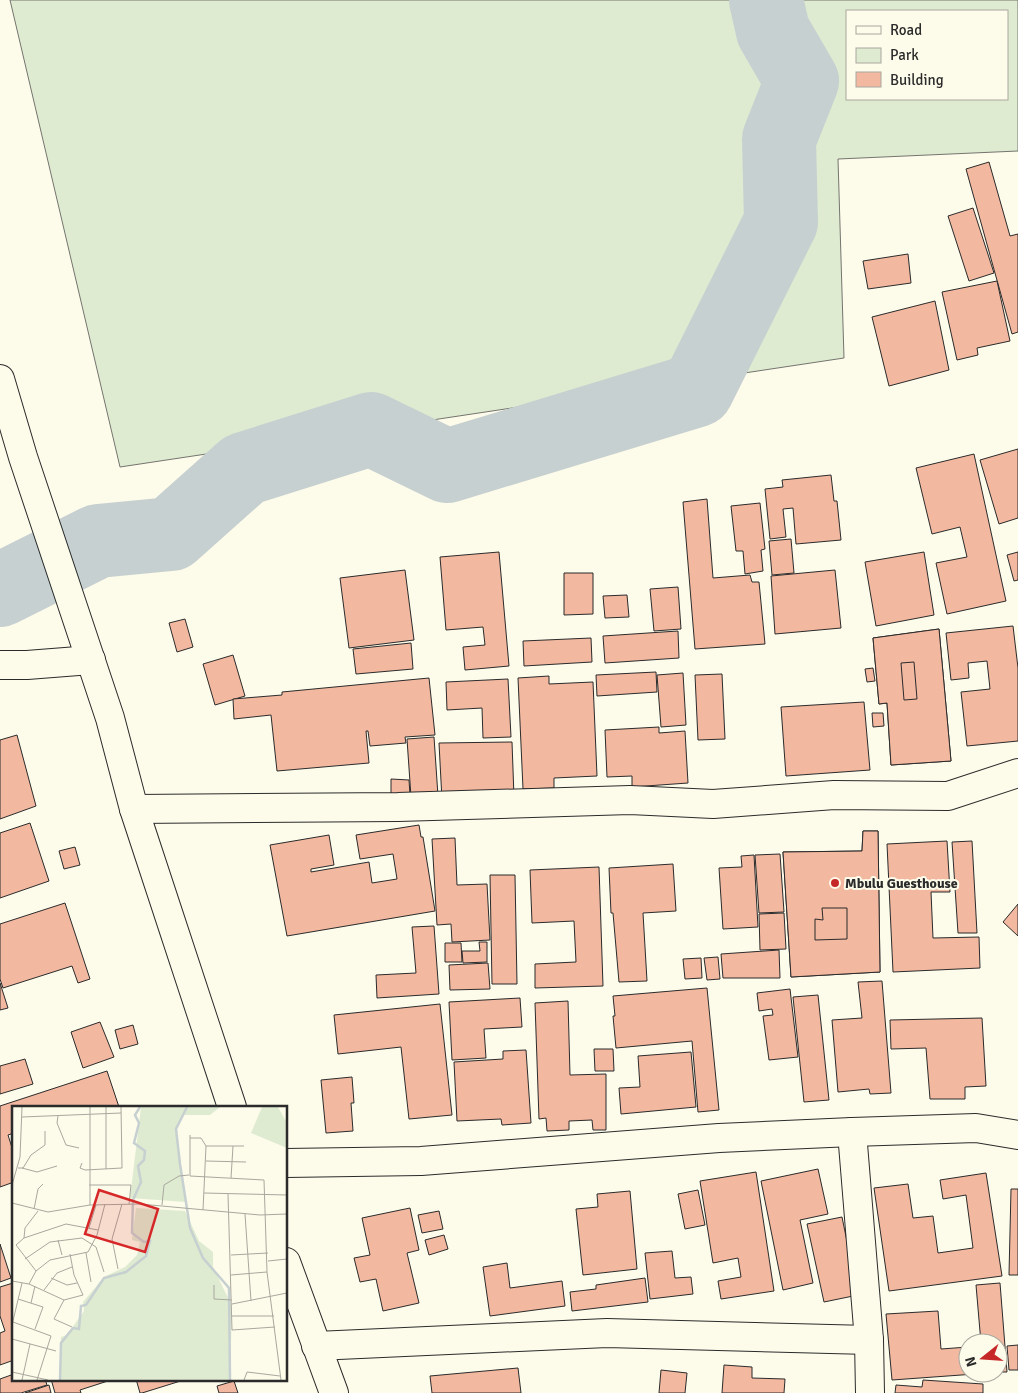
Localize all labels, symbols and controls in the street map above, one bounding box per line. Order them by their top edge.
legend [846,10,1008,100]
text: Road [890,21,922,39]
text: Park [890,46,919,64]
text: Building [890,71,944,89]
place label: Mbulu Guesthouse [845,875,958,892]
marker: Mbulu Guesthouse [829,877,841,889]
inset map [12,1106,288,1380]
north arrow [958,1333,1008,1383]
text: N [961,1355,981,1369]

